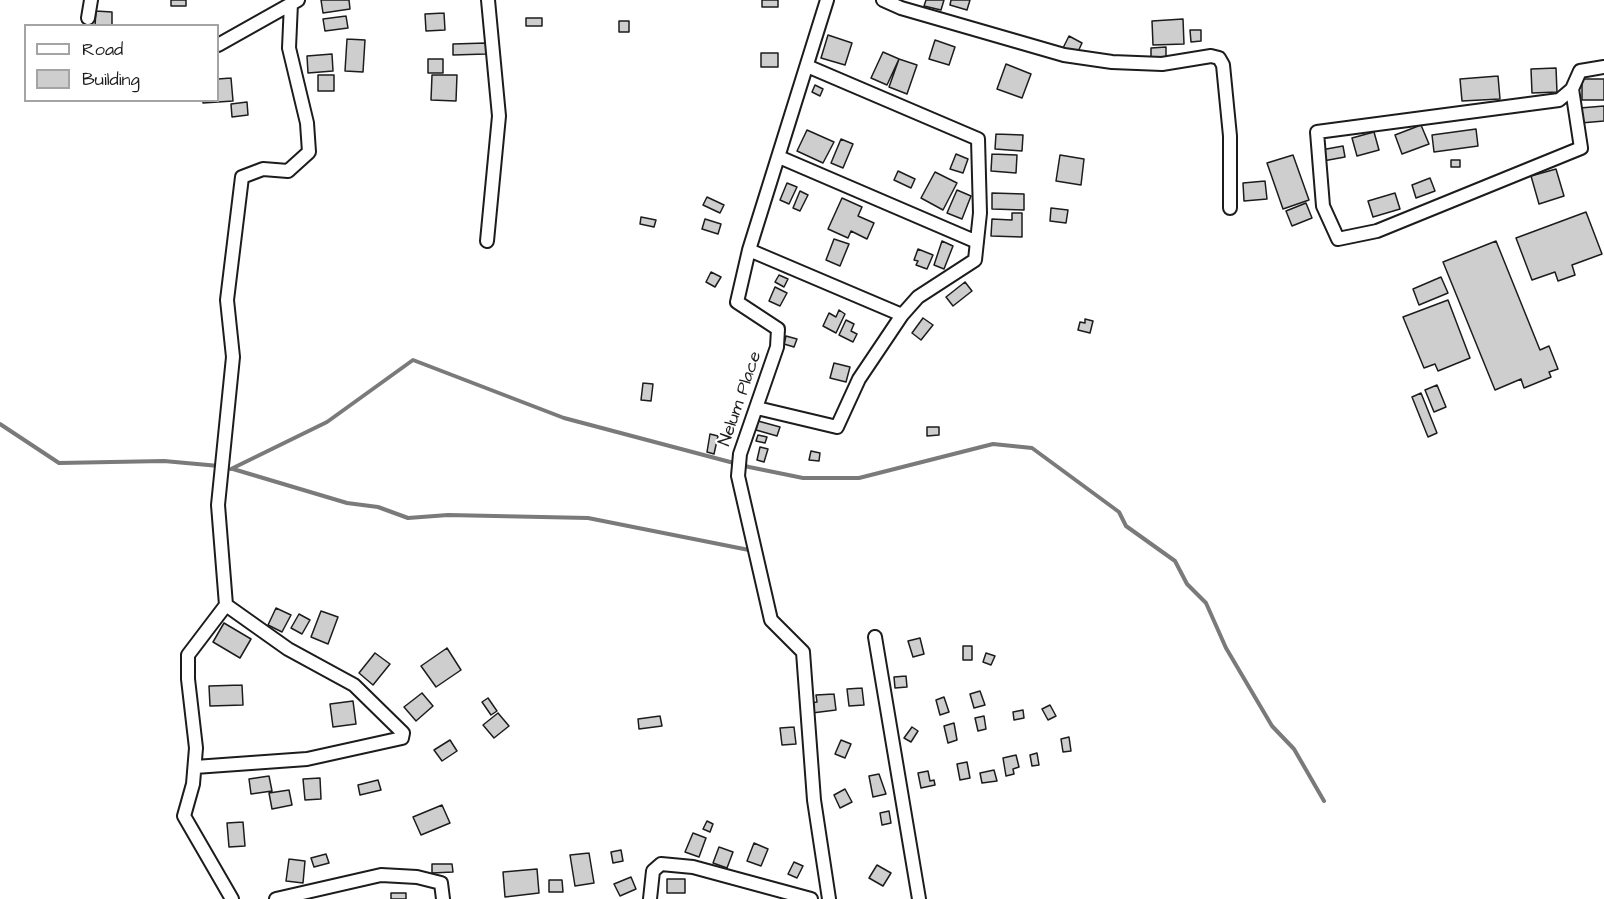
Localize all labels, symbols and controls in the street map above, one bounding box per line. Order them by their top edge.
legend [24,24,219,102]
text: Road [82,37,123,62]
text: Building [82,67,140,92]
street label: Nelum Place [715,349,767,449]

